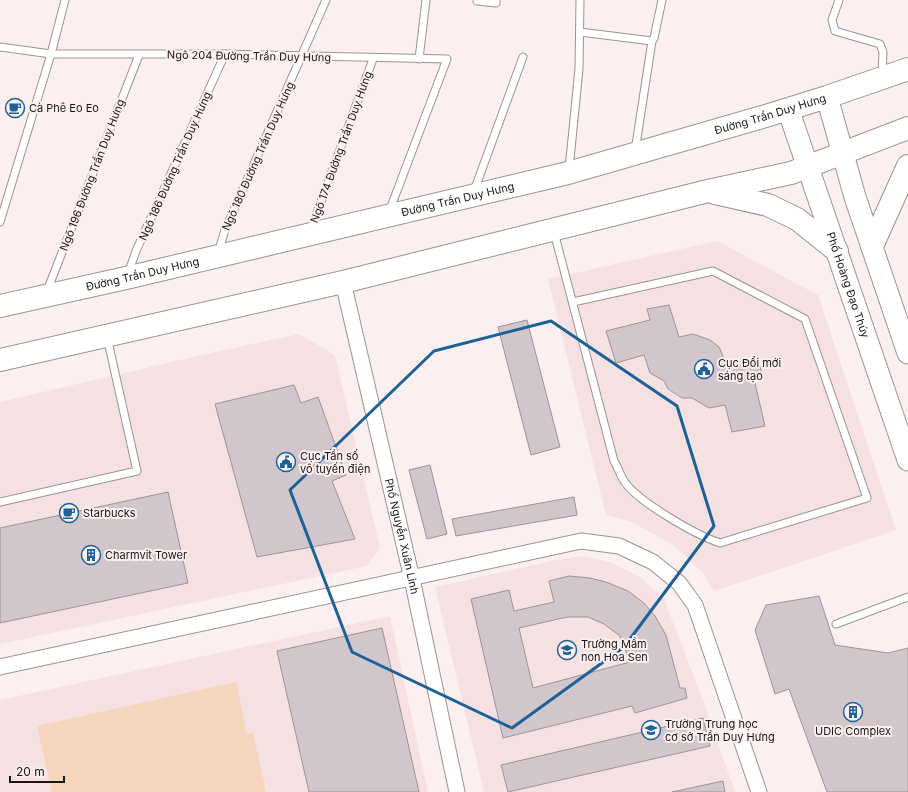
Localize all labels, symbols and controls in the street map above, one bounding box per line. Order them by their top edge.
street label: Ngõ 204 Đường Trần Duy Hưng [167,48,331,64]
street label: Ngõ 174 Đường Trần Duy Hưng [307,69,375,225]
street label: Ngõ 180 Đường Trần Duy Hưng [219,79,297,233]
street label: Ngõ 186 Đường Trần Duy Hưng [136,89,214,243]
street label: Đường Trần Duy Hưng [713,91,828,137]
cafe icon: Cà Phê Eo Eo [4,97,26,119]
street label: Ngõ 196 Đường Trần Duy Hưng [57,97,127,253]
place label: Cà Phê Eo Eo [29,101,99,115]
street label: Đường Trần Duy Hưng [400,179,516,219]
street label: Phố Hoàng Đạo Thúy [824,230,873,340]
street label: Đường Trần Duy Hưng [85,254,200,294]
place label: Cục Đổi mới sáng tạo [718,356,781,383]
public building icon: Cục Đổi mới sáng tạo [693,358,715,380]
place label: Cục Tần số vô tuyến điện [300,449,370,476]
public building icon: Cục Tần số vô tuyến điện [275,451,297,473]
street label: Phố Nguyễn Xuân Linh [382,477,422,595]
cafe icon: Starbucks [58,502,80,524]
place label: Starbucks [83,506,136,520]
building icon: Charmvit Tower [80,544,102,566]
place label: Charmvit Tower [105,548,187,562]
place label: Trường Mầm non Hoa Sen [581,637,648,664]
school or university icon: Trường Mầm non Hoa Sen [556,639,578,661]
building icon: UDIC Complex [842,701,864,723]
place label: Trường Trung học cơ sở Trần Duy Hưng [665,717,775,744]
school or university icon: Trường Trung học cơ sở Trần Duy Hưng [640,719,662,741]
place label: UDIC Complex [815,724,891,738]
scale bar [10,758,64,784]
text: 20 m [16,764,45,779]

